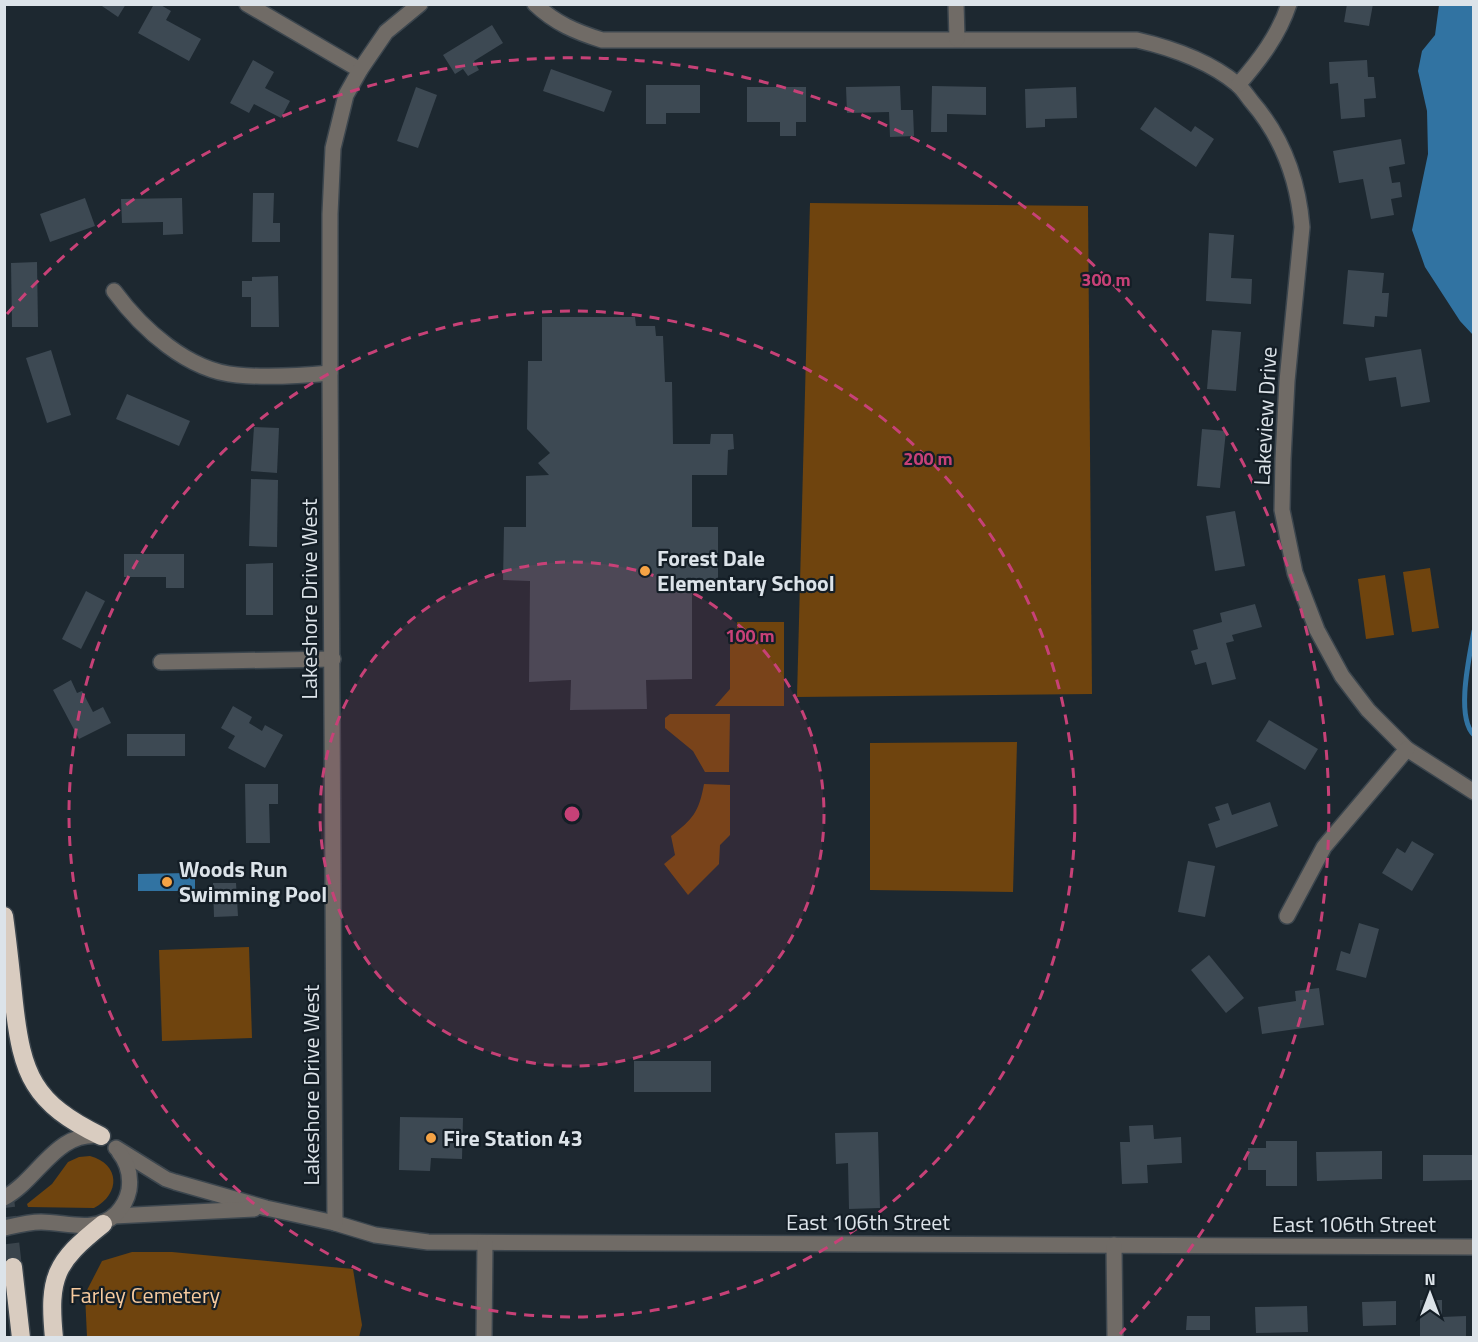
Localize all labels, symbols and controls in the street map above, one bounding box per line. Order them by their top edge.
text: 300 m [1081,266,1131,293]
street label: Lakeview Drive [1244,346,1286,486]
text: 200 m [903,445,953,472]
street label: Lakeshore Drive West [292,498,326,700]
place label: Forest Dale Elementary School [657,541,835,600]
marker: Forest Dale Elementary School [638,564,652,578]
text: 100 m [725,622,775,649]
centre of rings [562,804,582,824]
place label: Woods Run Swimming Pool [179,852,327,911]
marker: Woods Run Swimming Pool [160,875,174,889]
street label: Lakeshore Drive West [294,984,328,1186]
place label: Fire Station 43 [443,1121,583,1155]
marker: Fire Station 43 [424,1131,438,1145]
street label: East 106th Street [786,1205,950,1239]
street label: East 106th Street [1272,1207,1436,1241]
north arrow [1400,1264,1460,1324]
text: N [1424,1267,1436,1291]
park label: Farley Cemetery [70,1278,221,1312]

